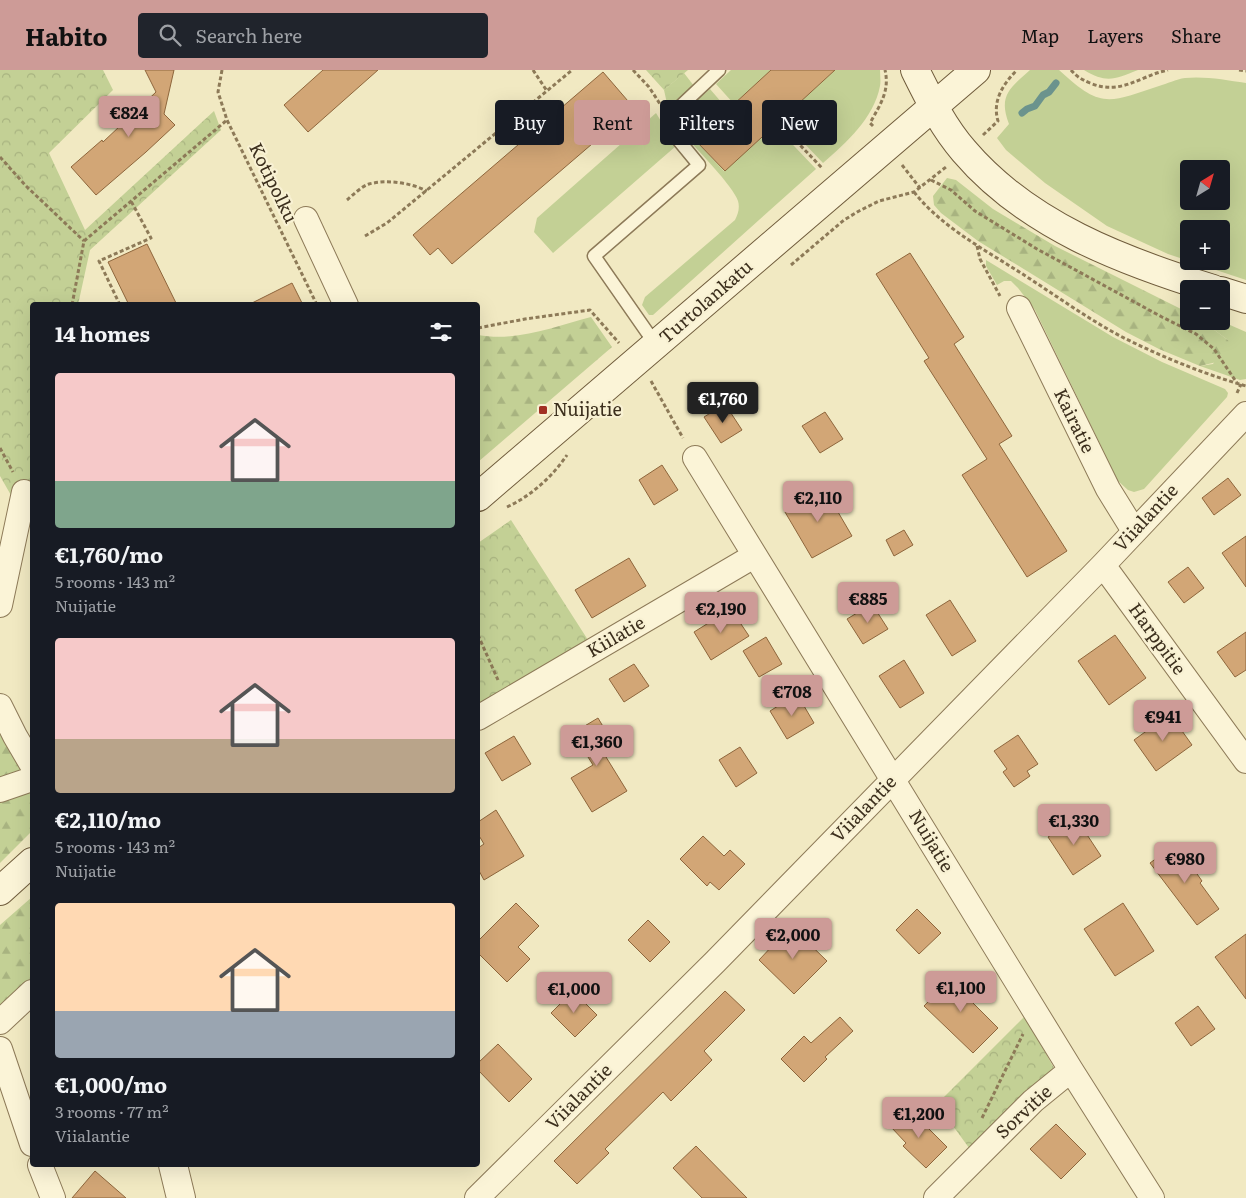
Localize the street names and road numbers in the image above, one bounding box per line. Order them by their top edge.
street label: Kotipolku [243,138,305,227]
street label: Turtolankatu [652,252,758,349]
street label: Kairatie [1048,383,1103,457]
street label: Viialantie [1106,477,1184,557]
street label: Harppitie [1123,597,1194,680]
street label: Kiilatie [581,608,649,663]
street label: Viialantie [824,768,902,848]
street label: Nuijatie [903,804,962,877]
street label: Viialantie [539,1057,617,1135]
street label: Sorvitie [989,1078,1057,1144]

